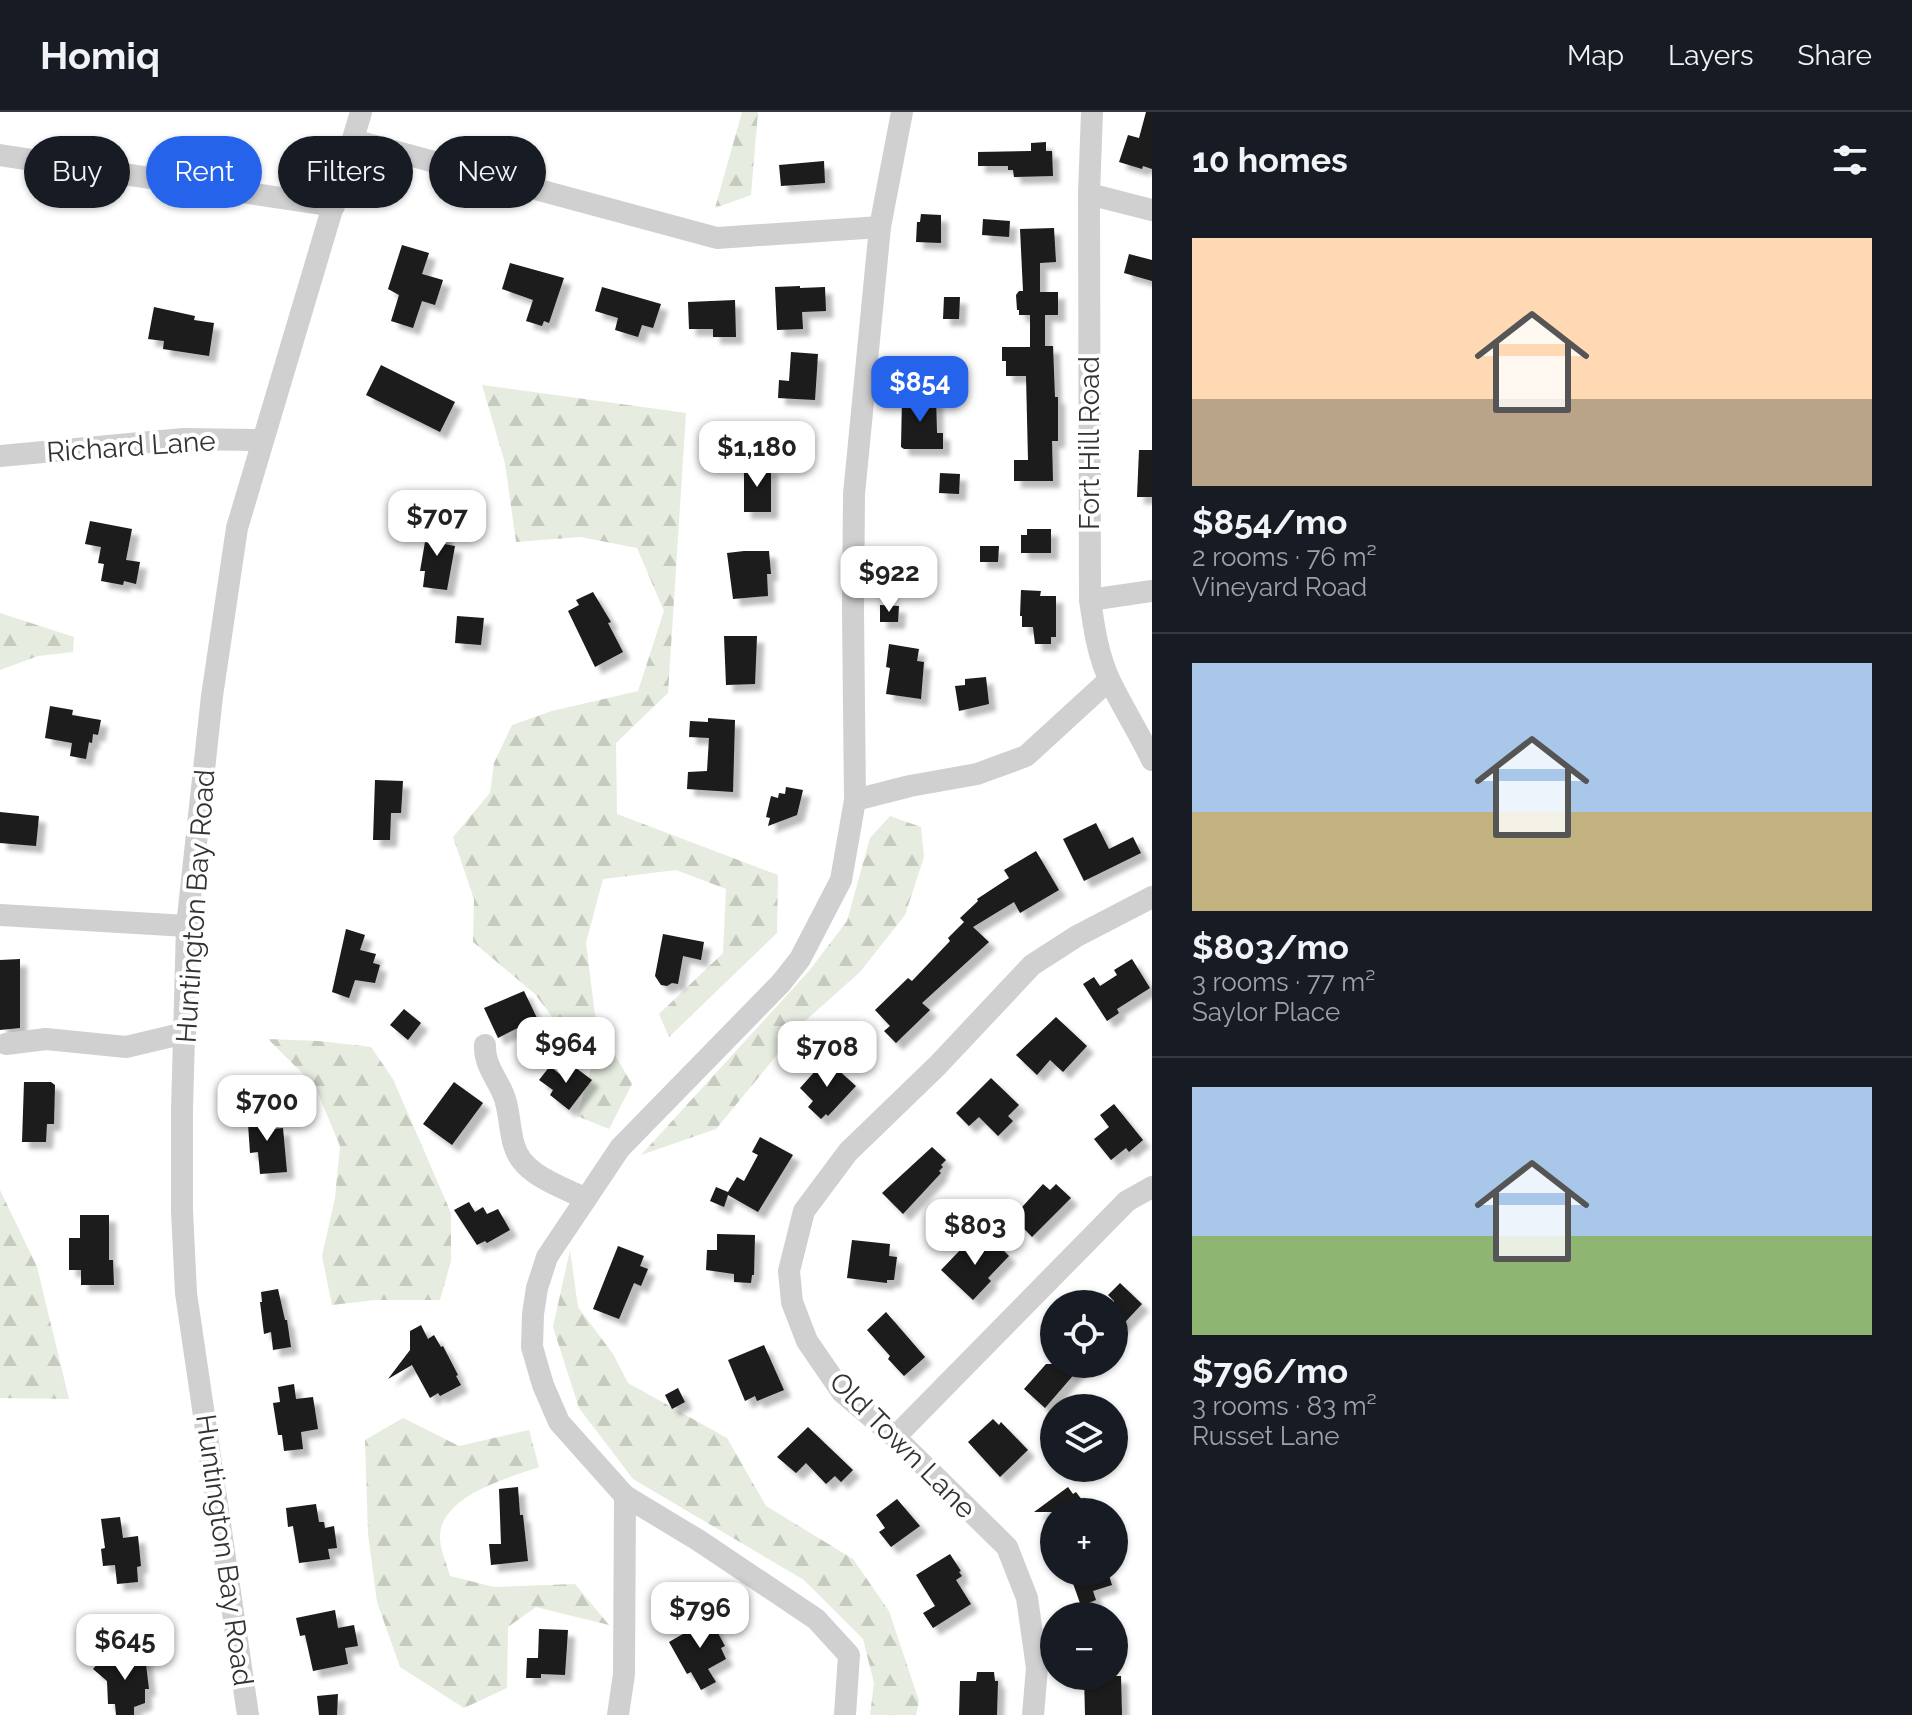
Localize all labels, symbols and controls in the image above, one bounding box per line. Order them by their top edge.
text: Homiq [40,33,160,78]
text: Map [1567,39,1624,72]
text: Layers [1668,39,1754,72]
text: Share [1798,39,1872,72]
chip: Buy [24,136,130,208]
chip: Rent [146,136,262,208]
chip: Filters [278,136,413,208]
chip: New [429,136,546,208]
icon: filters [1828,138,1872,182]
text: 10 homes [1192,140,1348,180]
icon: home [1460,290,1604,434]
pin: $854 [873,356,967,424]
street label: Fort Hill Road [1073,356,1106,530]
text: $854 [889,367,951,397]
pin: $1,180 [692,421,822,489]
street label: Richard Lane [45,424,217,469]
text: $1,180 [717,432,797,462]
pin: $707 [390,490,484,558]
text: $707 [406,501,468,531]
text: $854/mo [1192,502,1347,542]
text: 2 rooms · 76 m² [1192,542,1377,572]
pin: $922 [842,546,936,614]
text: $922 [858,557,920,587]
text: Vineyard Road [1192,572,1367,602]
icon: home [1460,715,1604,859]
street label: Huntington Bay Road [169,768,222,1044]
text: $803/mo [1192,927,1349,967]
text: 3 rooms · 77 m² [1192,967,1375,997]
text: Saylor Place [1192,997,1340,1027]
pin: $964 [519,1017,613,1085]
pin: $708 [780,1021,874,1089]
text: $964 [535,1028,597,1058]
text: $708 [796,1032,858,1062]
pin: $700 [220,1075,314,1143]
text: $700 [236,1086,299,1116]
icon: home [1460,1139,1604,1283]
pin: $803 [928,1199,1022,1267]
text: $803 [944,1210,1006,1240]
map controls [1040,1290,1128,1690]
button: locate [1040,1290,1128,1378]
text: $796/mo [1192,1351,1348,1391]
street label: Old Town Lane [823,1365,983,1525]
text: 3 rooms · 83 m² [1192,1391,1377,1421]
button: layers [1040,1394,1128,1482]
street label: Huntington Bay Road [189,1412,260,1688]
text: Russet Lane [1192,1421,1340,1451]
button: + [1040,1498,1128,1586]
pin: $796 [653,1582,747,1650]
text: $796 [669,1593,731,1623]
button: − [1040,1602,1128,1690]
pin: $645 [78,1614,172,1682]
text: $645 [94,1625,156,1655]

